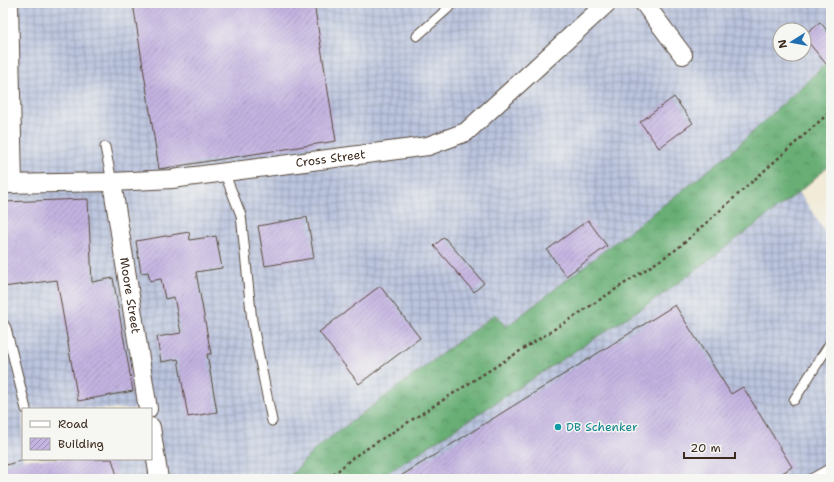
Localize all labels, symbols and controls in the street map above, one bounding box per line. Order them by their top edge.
north arrow [772,22,812,62]
text: N [774,38,791,50]
street label: Cross Street [295,146,366,171]
street label: Moore Street [116,256,144,335]
legend [22,408,152,460]
text: Road [58,416,89,432]
place label: DB Schenker [566,419,638,435]
marker: DB Schenker [553,422,563,432]
scale bar [684,434,735,460]
text: Building [58,436,104,452]
text: 20 m [690,440,721,456]

